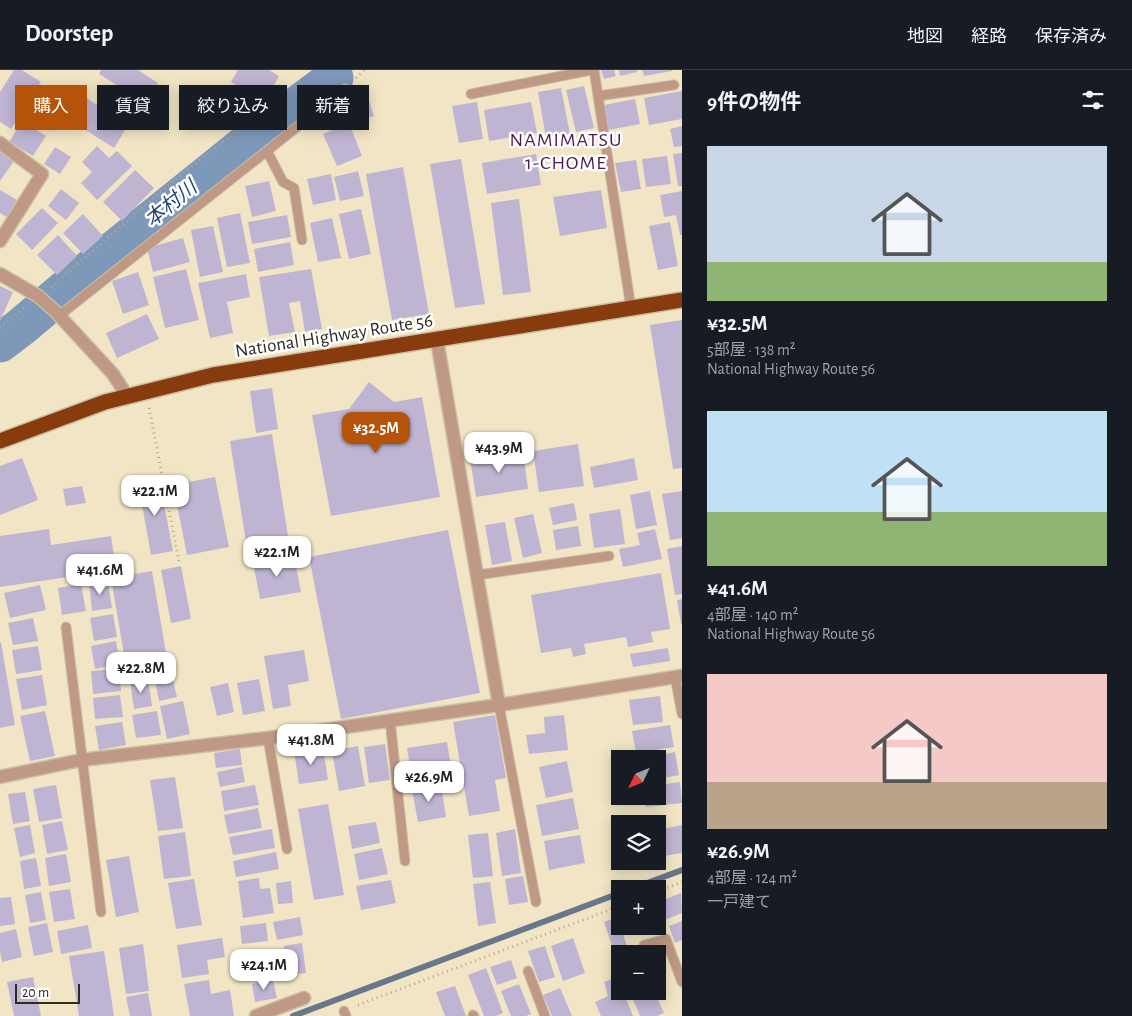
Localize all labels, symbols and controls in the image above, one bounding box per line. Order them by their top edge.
text: Doorstep [25,22,113,46]
text: 地図 [907,28,943,46]
text: 経路 [971,28,1007,46]
text: 保存済み [1035,28,1107,46]
chip: 購入 [15,85,87,130]
chip: 賃貸 [97,85,169,130]
chip: 絞り込み [179,85,287,130]
chip: 新着 [297,85,369,130]
icon: filters [1079,86,1107,114]
text: 9件の物件 [707,92,801,113]
district label: NAMIMATSU 1-CHOME [509,130,623,173]
water label: 本村川 [141,175,202,231]
icon: home [862,179,952,269]
street label: National Highway Route 56 [234,311,434,361]
text: ¥32.5M [707,313,768,334]
text: 5部屋 · 138 m² [707,342,795,358]
text: National Highway Route 56 [707,361,875,377]
pin: ¥32.5M [335,412,417,454]
text: ¥32.5M [353,420,399,436]
pin: ¥43.9M [458,432,540,474]
text: ¥43.9M [475,440,523,456]
icon: home [862,444,952,534]
pin: ¥22.1M [114,474,196,517]
text: ¥22.1M [132,483,178,499]
pin: ¥22.1M [236,536,318,578]
text: ¥22.1M [254,544,300,560]
pin: ¥41.6M [59,554,141,596]
text: ¥41.6M [77,562,123,578]
text: ¥41.6M [707,578,768,599]
text: 4部屋 · 140 m² [707,607,798,623]
text: National Highway Route 56 [707,626,875,642]
pin: ¥22.8M [100,652,182,694]
text: ¥22.8M [117,660,165,676]
icon: home [862,706,952,796]
pin: ¥41.8M [270,724,352,766]
text: ¥41.8M [288,732,334,748]
north arrow [611,750,666,805]
map controls [611,750,666,1000]
pin: ¥26.9M [388,760,470,803]
text: ¥26.9M [405,769,453,785]
button: layers [611,815,666,870]
text: ¥26.9M [707,841,770,862]
text: 4部屋 · 124 m² [707,870,797,886]
button: + [611,880,666,935]
text: 一戸建て [707,894,771,910]
button: − [611,945,666,1000]
pin: ¥24.1M [223,948,305,991]
text: ¥24.1M [241,957,287,973]
scale bar [15,981,80,1004]
text: 20 m [22,986,49,1000]

